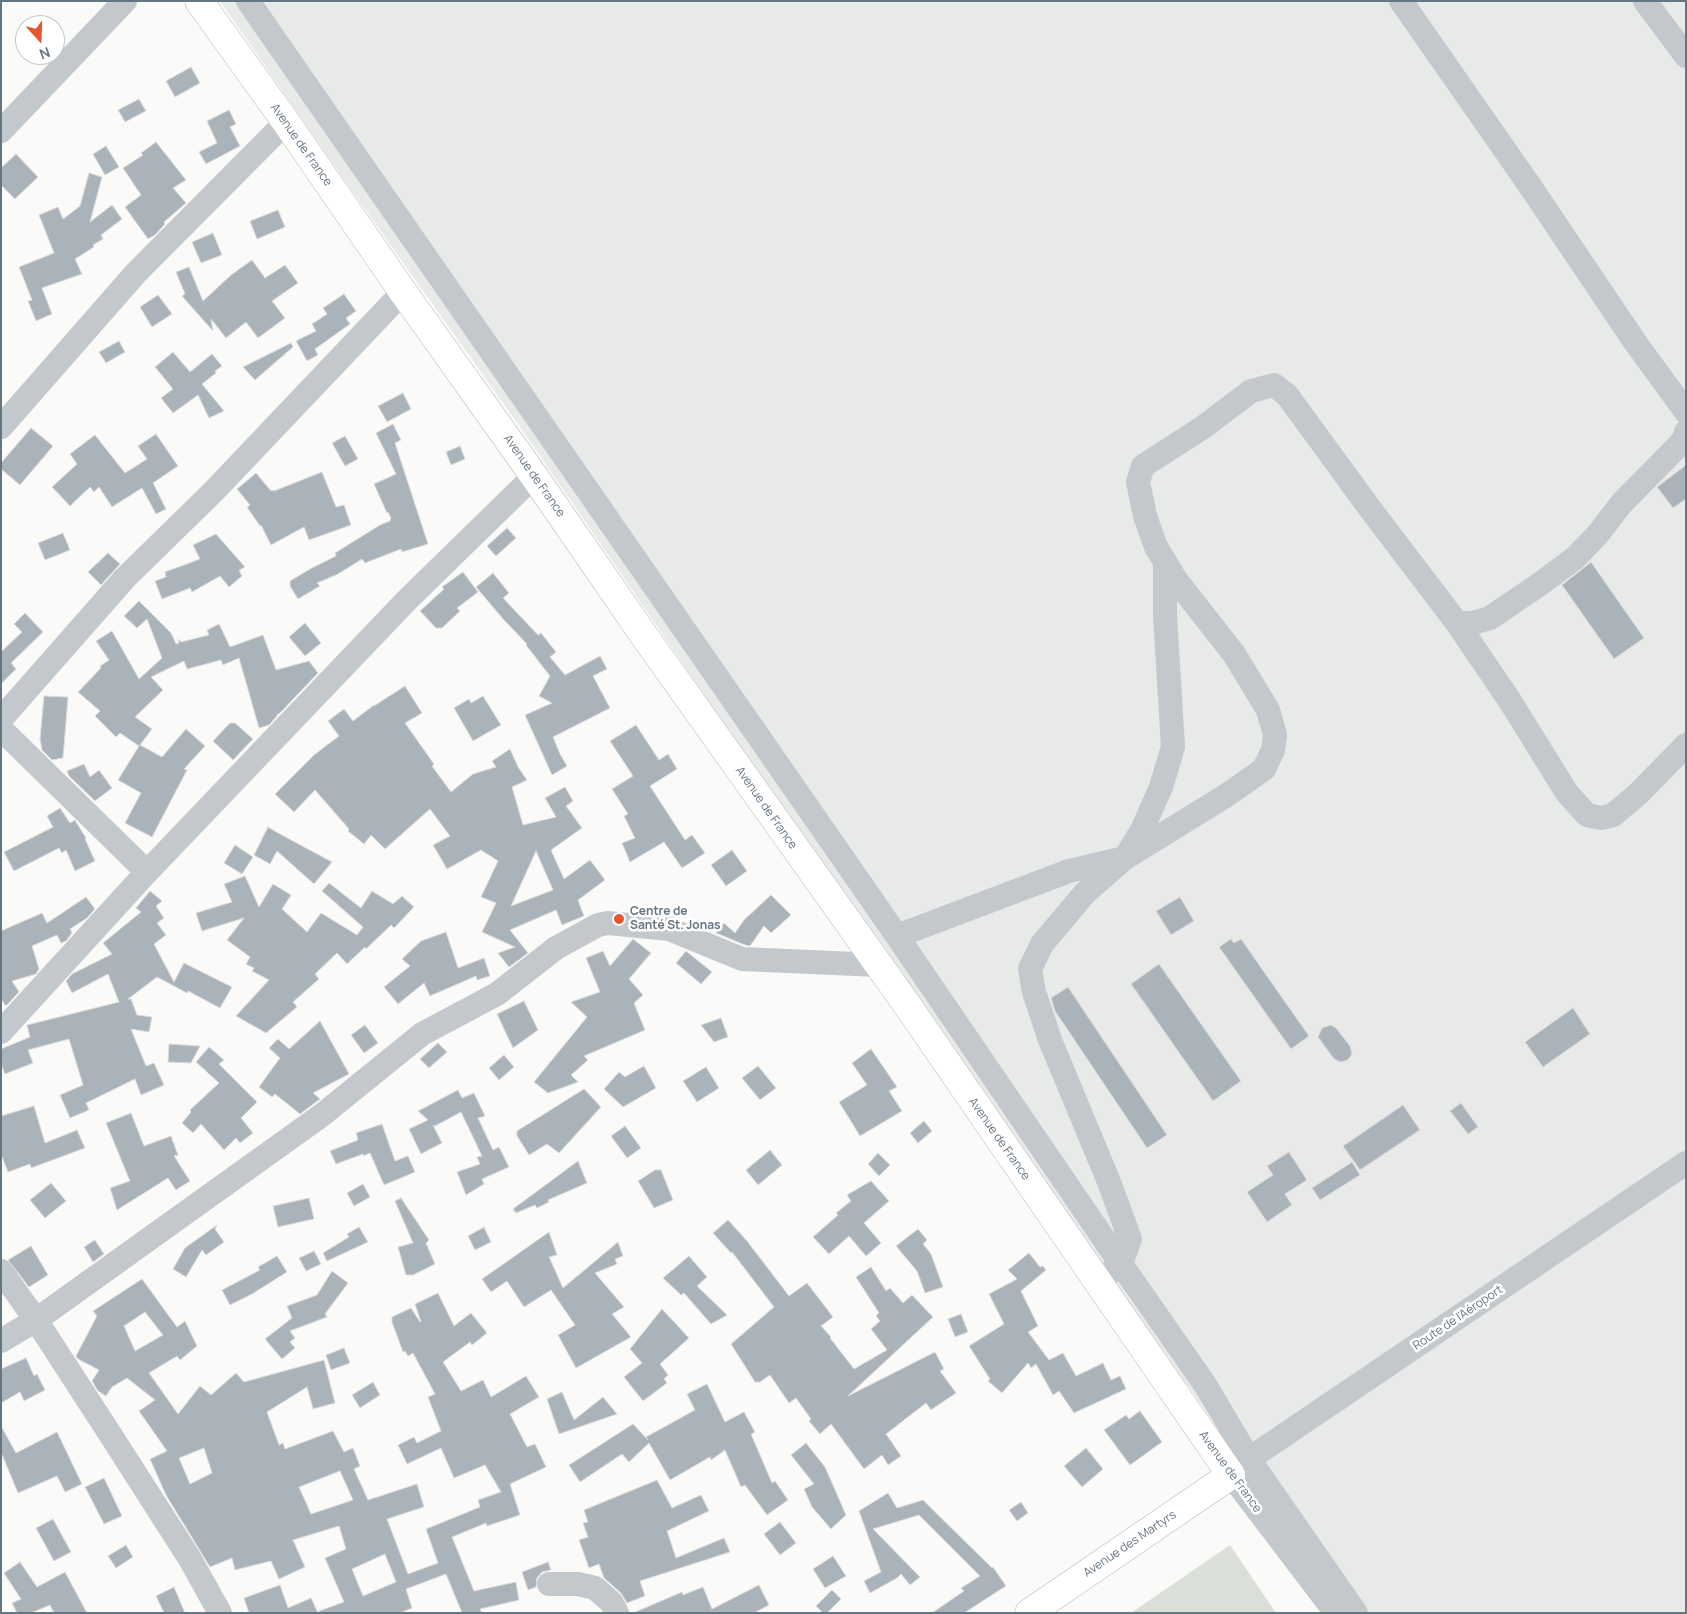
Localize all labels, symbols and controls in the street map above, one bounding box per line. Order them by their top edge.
north arrow [15,15,65,65]
text: N [37,43,53,64]
street label: Avenue de France [267,101,335,189]
street label: Avenue de France [500,432,568,520]
street label: Avenue de France [732,764,800,852]
place label: Centre de Santé St. Jonas [630,905,721,933]
marker: Centre de Santé St. Jonas [612,912,626,926]
street label: Avenue de France [965,1095,1033,1183]
street label: Route de l'Aéroport [1410,1283,1506,1353]
street label: Avenue de France [1196,1428,1264,1516]
street label: Avenue des Martyrs [1081,1508,1179,1580]

